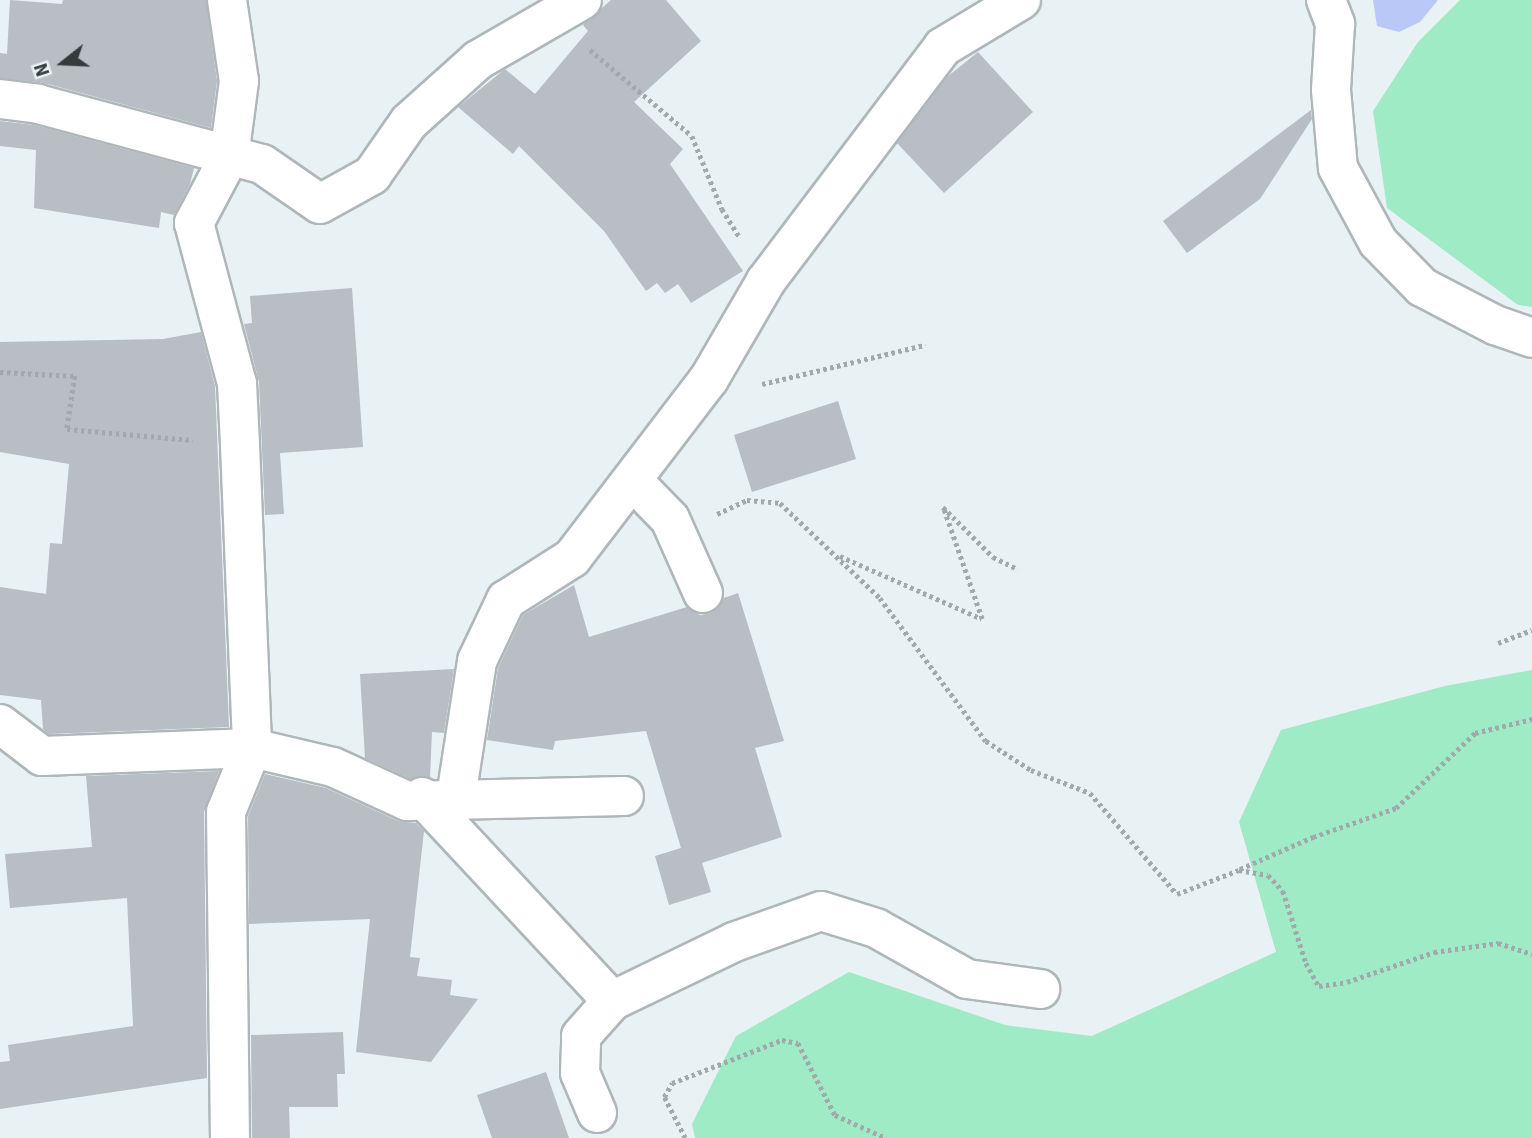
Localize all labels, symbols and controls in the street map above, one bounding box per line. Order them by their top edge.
north arrow [28,28,98,98]
text: N [28,59,57,80]

